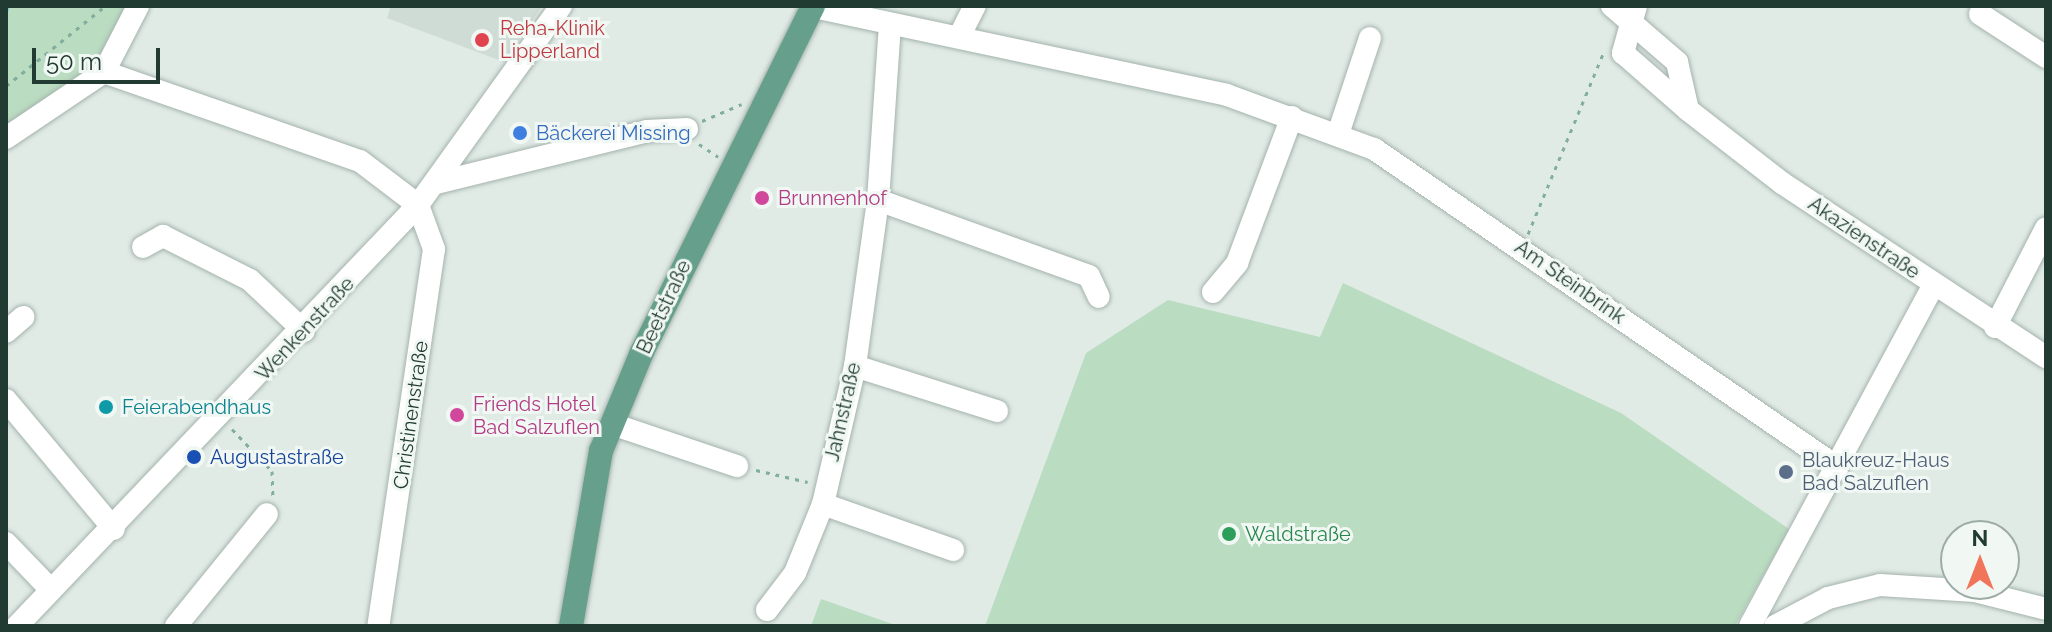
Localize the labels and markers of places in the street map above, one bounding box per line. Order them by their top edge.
place label: Reha-Klinik Lipperland [500,16,605,63]
marker: Reha-Klinik Lipperland [471,29,493,51]
place label: Bäckerei Missing [536,121,690,145]
marker: Bäckerei Missing [511,124,529,142]
place label: Brunnenhof [778,186,887,210]
marker: Brunnenhof [753,189,771,207]
place label: Friends Hotel Bad Salzuflen [473,392,600,439]
place label: Feierabendhaus [122,395,271,419]
marker: Feierabendhaus [97,398,115,416]
marker: Friends Hotel Bad Salzuflen [448,406,466,424]
place label: Augustastraße [210,445,344,469]
marker: Augustastraße [185,448,203,466]
place label: Blaukreuz-Haus Bad Salzuflen [1802,448,1949,495]
marker: Blaukreuz-Haus Bad Salzuflen [1777,463,1795,481]
place label: Waldstraße [1245,522,1351,546]
marker: Waldstraße [1220,525,1238,543]

